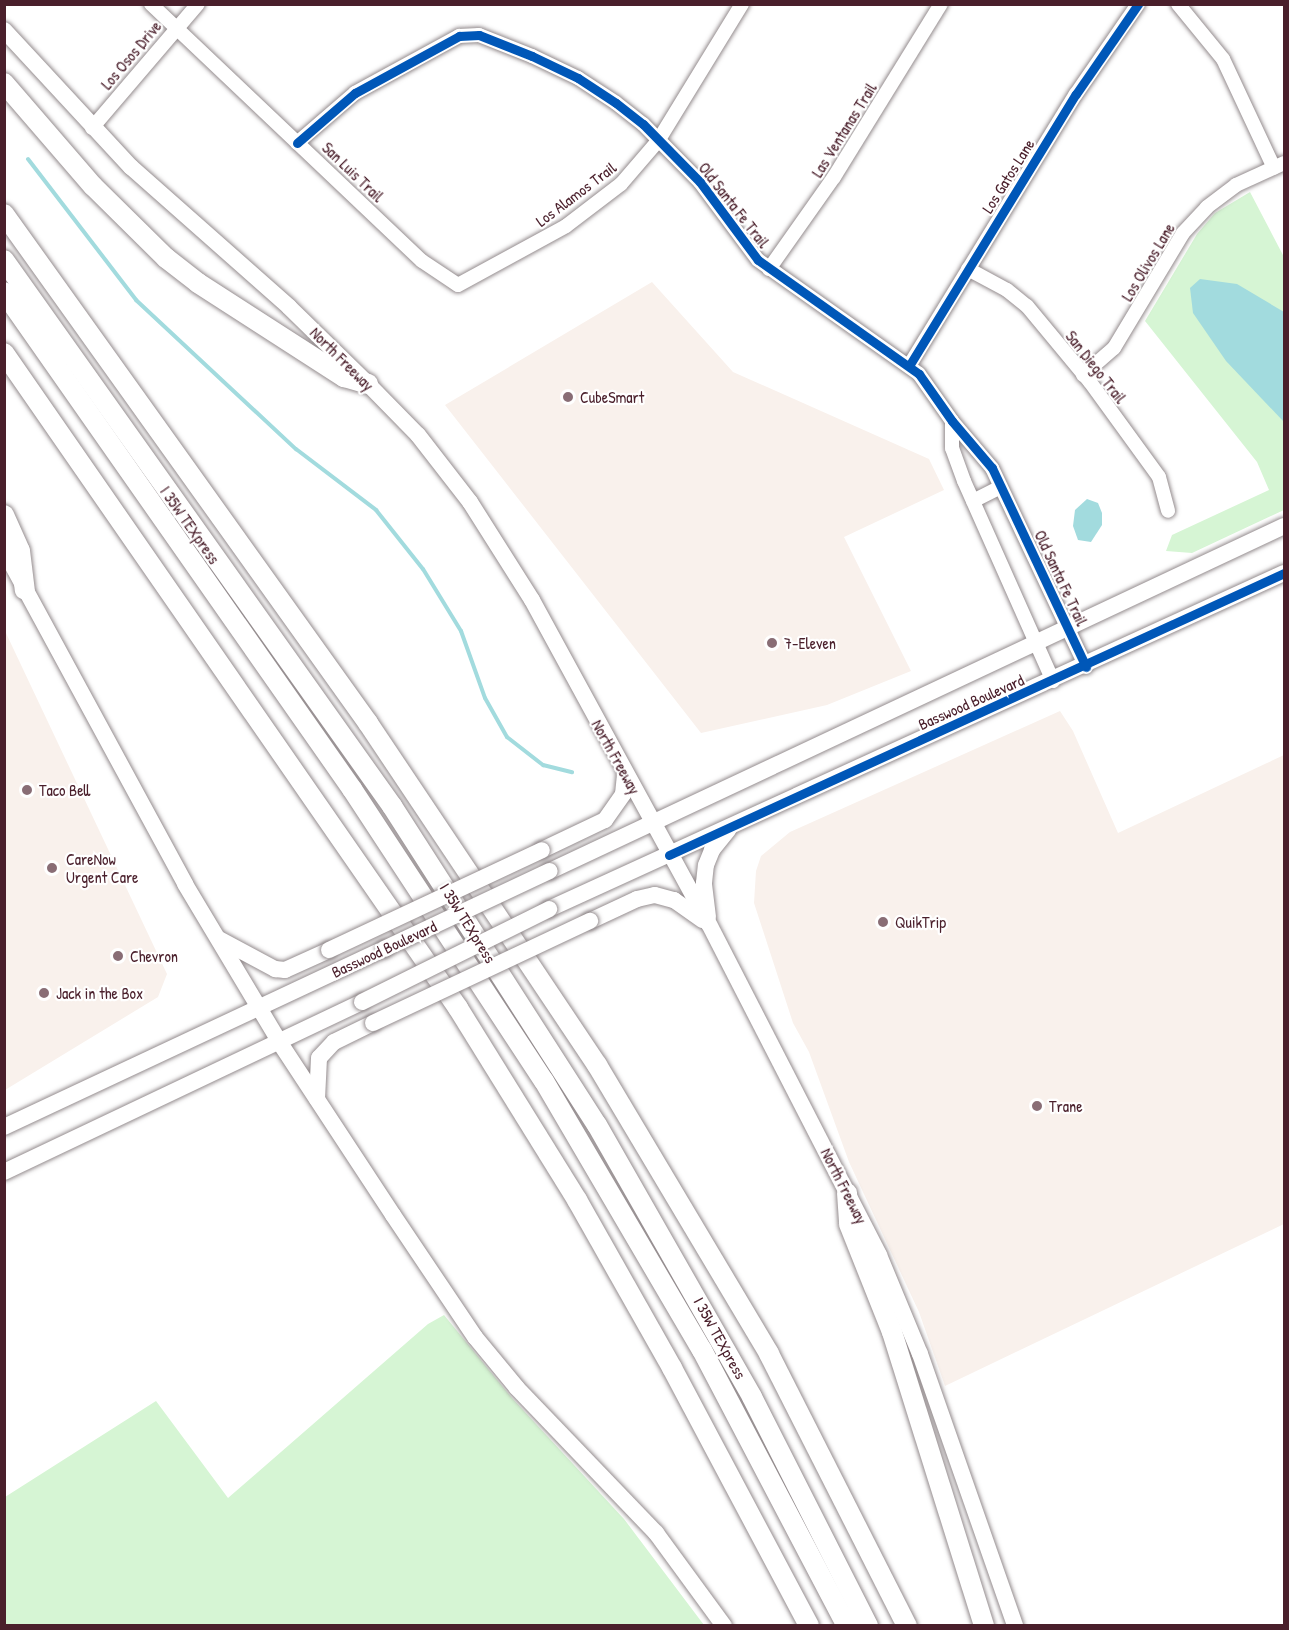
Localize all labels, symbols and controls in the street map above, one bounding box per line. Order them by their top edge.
street label: Los Osos Drive [97,17,165,93]
street label: Las Ventanas Trail [807,79,881,181]
street label: Los Gatos Lane [978,135,1038,217]
street label: San Luis Trail [318,138,388,206]
street label: Los Alamos Trail [532,158,620,230]
street label: Old Santa Fe Trail [695,158,773,252]
street label: Los Olivos Lane [1117,220,1179,304]
street label: North Freeway [306,323,378,395]
street label: San Diego Trail [1062,327,1130,407]
place label: CubeSmart [580,387,644,407]
marker: CubeSmart [561,390,575,404]
street label: I 35W TEXpress [156,482,224,568]
street label: Old Santa Fe Trail [1030,527,1092,629]
place label: 7-Eleven [784,633,836,653]
marker: 7-Eleven [765,636,779,650]
street label: Basswood Boulevard [915,670,1027,734]
street label: North Freeway [588,716,644,798]
place label: Taco Bell [39,780,90,800]
marker: Taco Bell [20,783,34,797]
place label: CareNow Urgent Care [66,849,138,887]
marker: CareNow Urgent Care [43,859,61,877]
street label: I 35W TEXpress [436,879,500,967]
place label: QuikTrip [895,912,946,932]
marker: QuikTrip [876,915,890,929]
street label: Basswood Boulevard [328,916,440,982]
place label: Chevron [130,946,178,966]
marker: Chevron [111,949,125,963]
place label: Jack in the Box [56,983,143,1003]
marker: Jack in the Box [37,986,51,1000]
place label: Trane [1049,1096,1083,1116]
marker: Trane [1030,1099,1044,1113]
street label: North Freeway [817,1145,871,1227]
street label: I 35W TEXpress [690,1294,750,1382]

